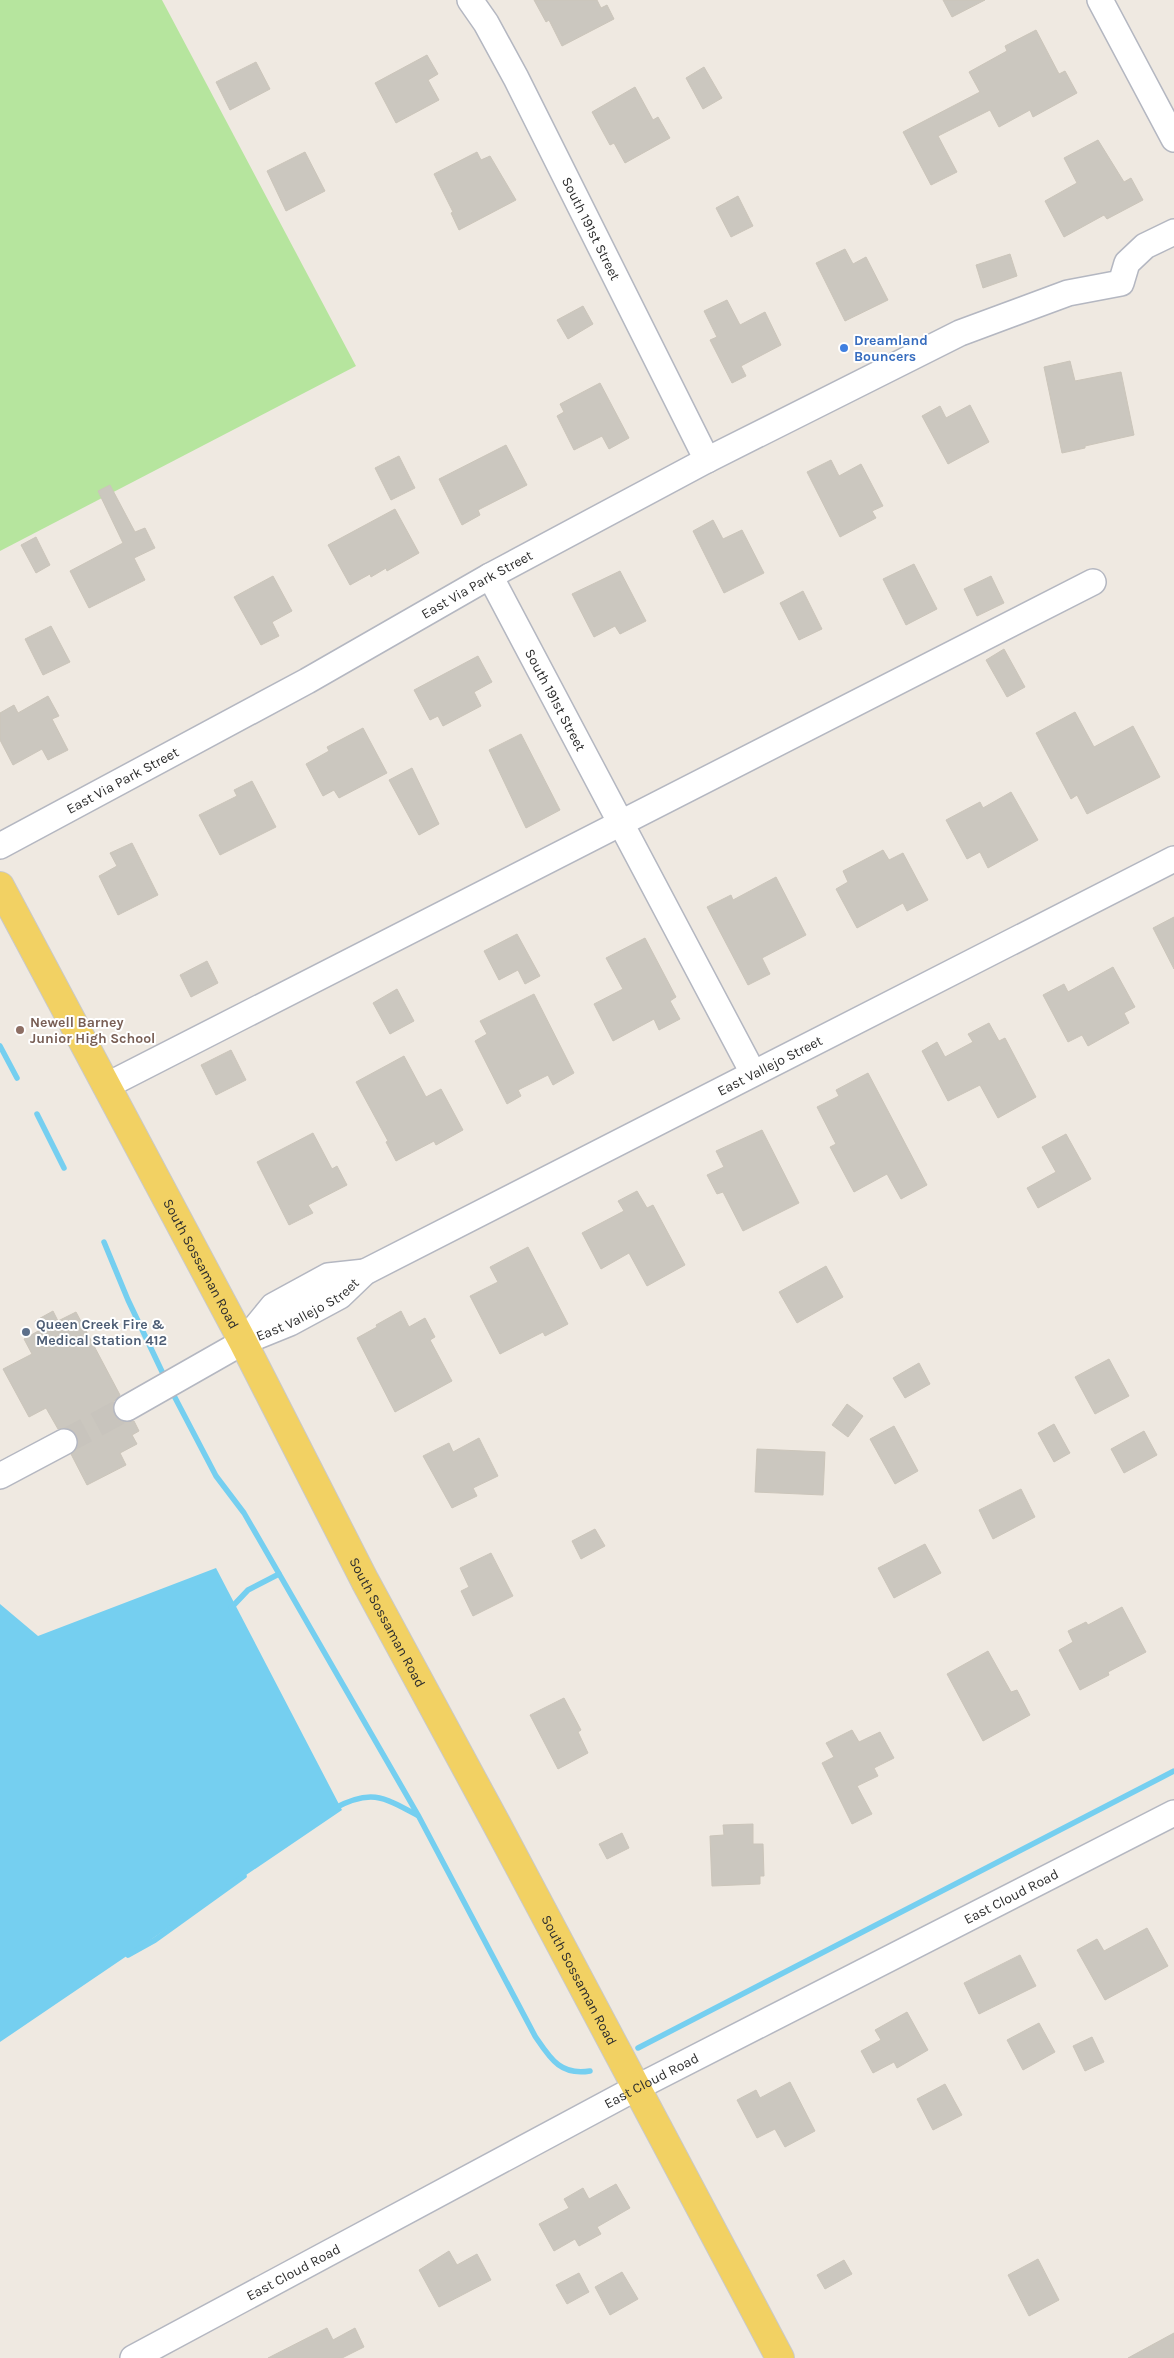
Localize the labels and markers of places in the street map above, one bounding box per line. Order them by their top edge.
place label: Dreamland Bouncers [854,332,928,365]
marker: Dreamland Bouncers [838,342,850,354]
place label: Newell Barney Junior High School [30,1014,155,1047]
marker: Newell Barney Junior High School [14,1024,26,1036]
place label: Queen Creek Fire & Medical Station 412 [36,1316,167,1349]
marker: Queen Creek Fire & Medical Station 412 [20,1326,32,1338]

